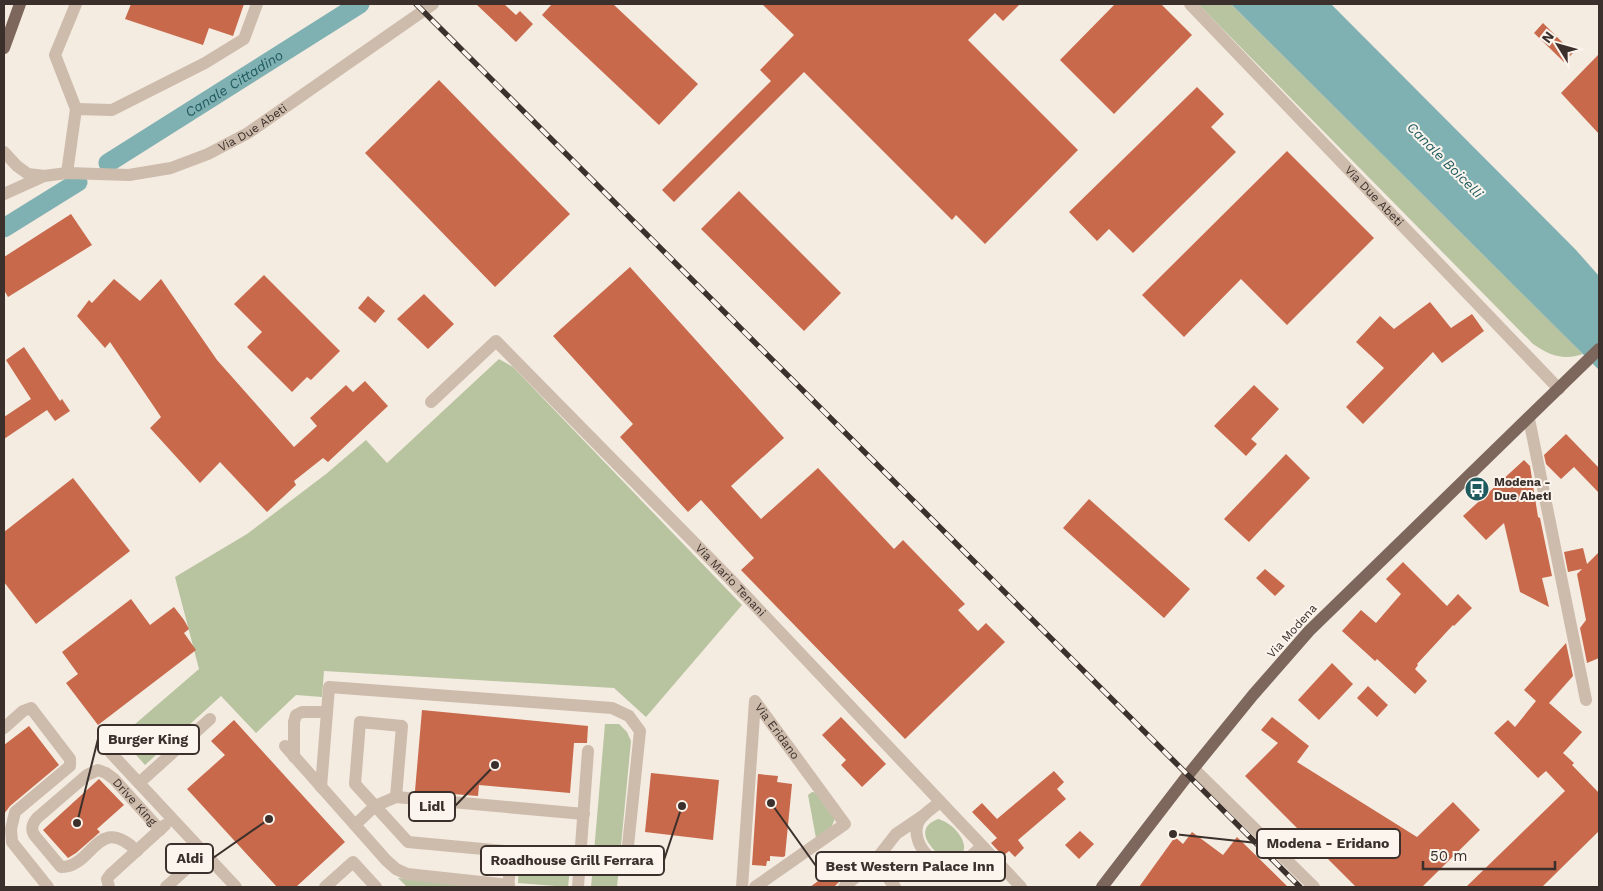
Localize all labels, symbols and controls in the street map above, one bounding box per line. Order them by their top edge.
north arrow [1533,20,1583,70]
text: N [1538,28,1557,46]
water label: Canale Cittadino [182,47,286,120]
street label: Via Due Abeti [216,101,290,154]
water label: Canale Boicelli [1404,119,1486,201]
street label: Via Due Abeti [1342,163,1406,229]
place label: Modena - Due Abeti [1494,475,1551,503]
bus stop icon: Modena - Due Abeti [1464,476,1490,502]
street label: Via Mario Tenani [692,541,769,619]
street label: Via Modena [1264,601,1320,661]
street label: Via Eridano [752,700,802,762]
callout: Burger King [98,725,199,754]
text: Burger King [108,731,188,747]
street label: Drive King [110,775,160,829]
callout: Lidl [409,792,455,821]
text: Lidl [419,798,445,814]
callout: Modena - Eridano [1257,829,1400,858]
text: Modena - Eridano [1267,835,1389,851]
scale bar [1423,838,1556,870]
callout: Aldi [166,844,213,873]
callout: Roadhouse Grill Ferrara [481,846,664,875]
text: 50 m [1430,847,1467,865]
text: Aldi [177,850,203,866]
text: Roadhouse Grill Ferrara [490,852,655,868]
callout: Best Western Palace Inn [816,852,1005,881]
text: Best Western Palace Inn [826,858,994,874]

